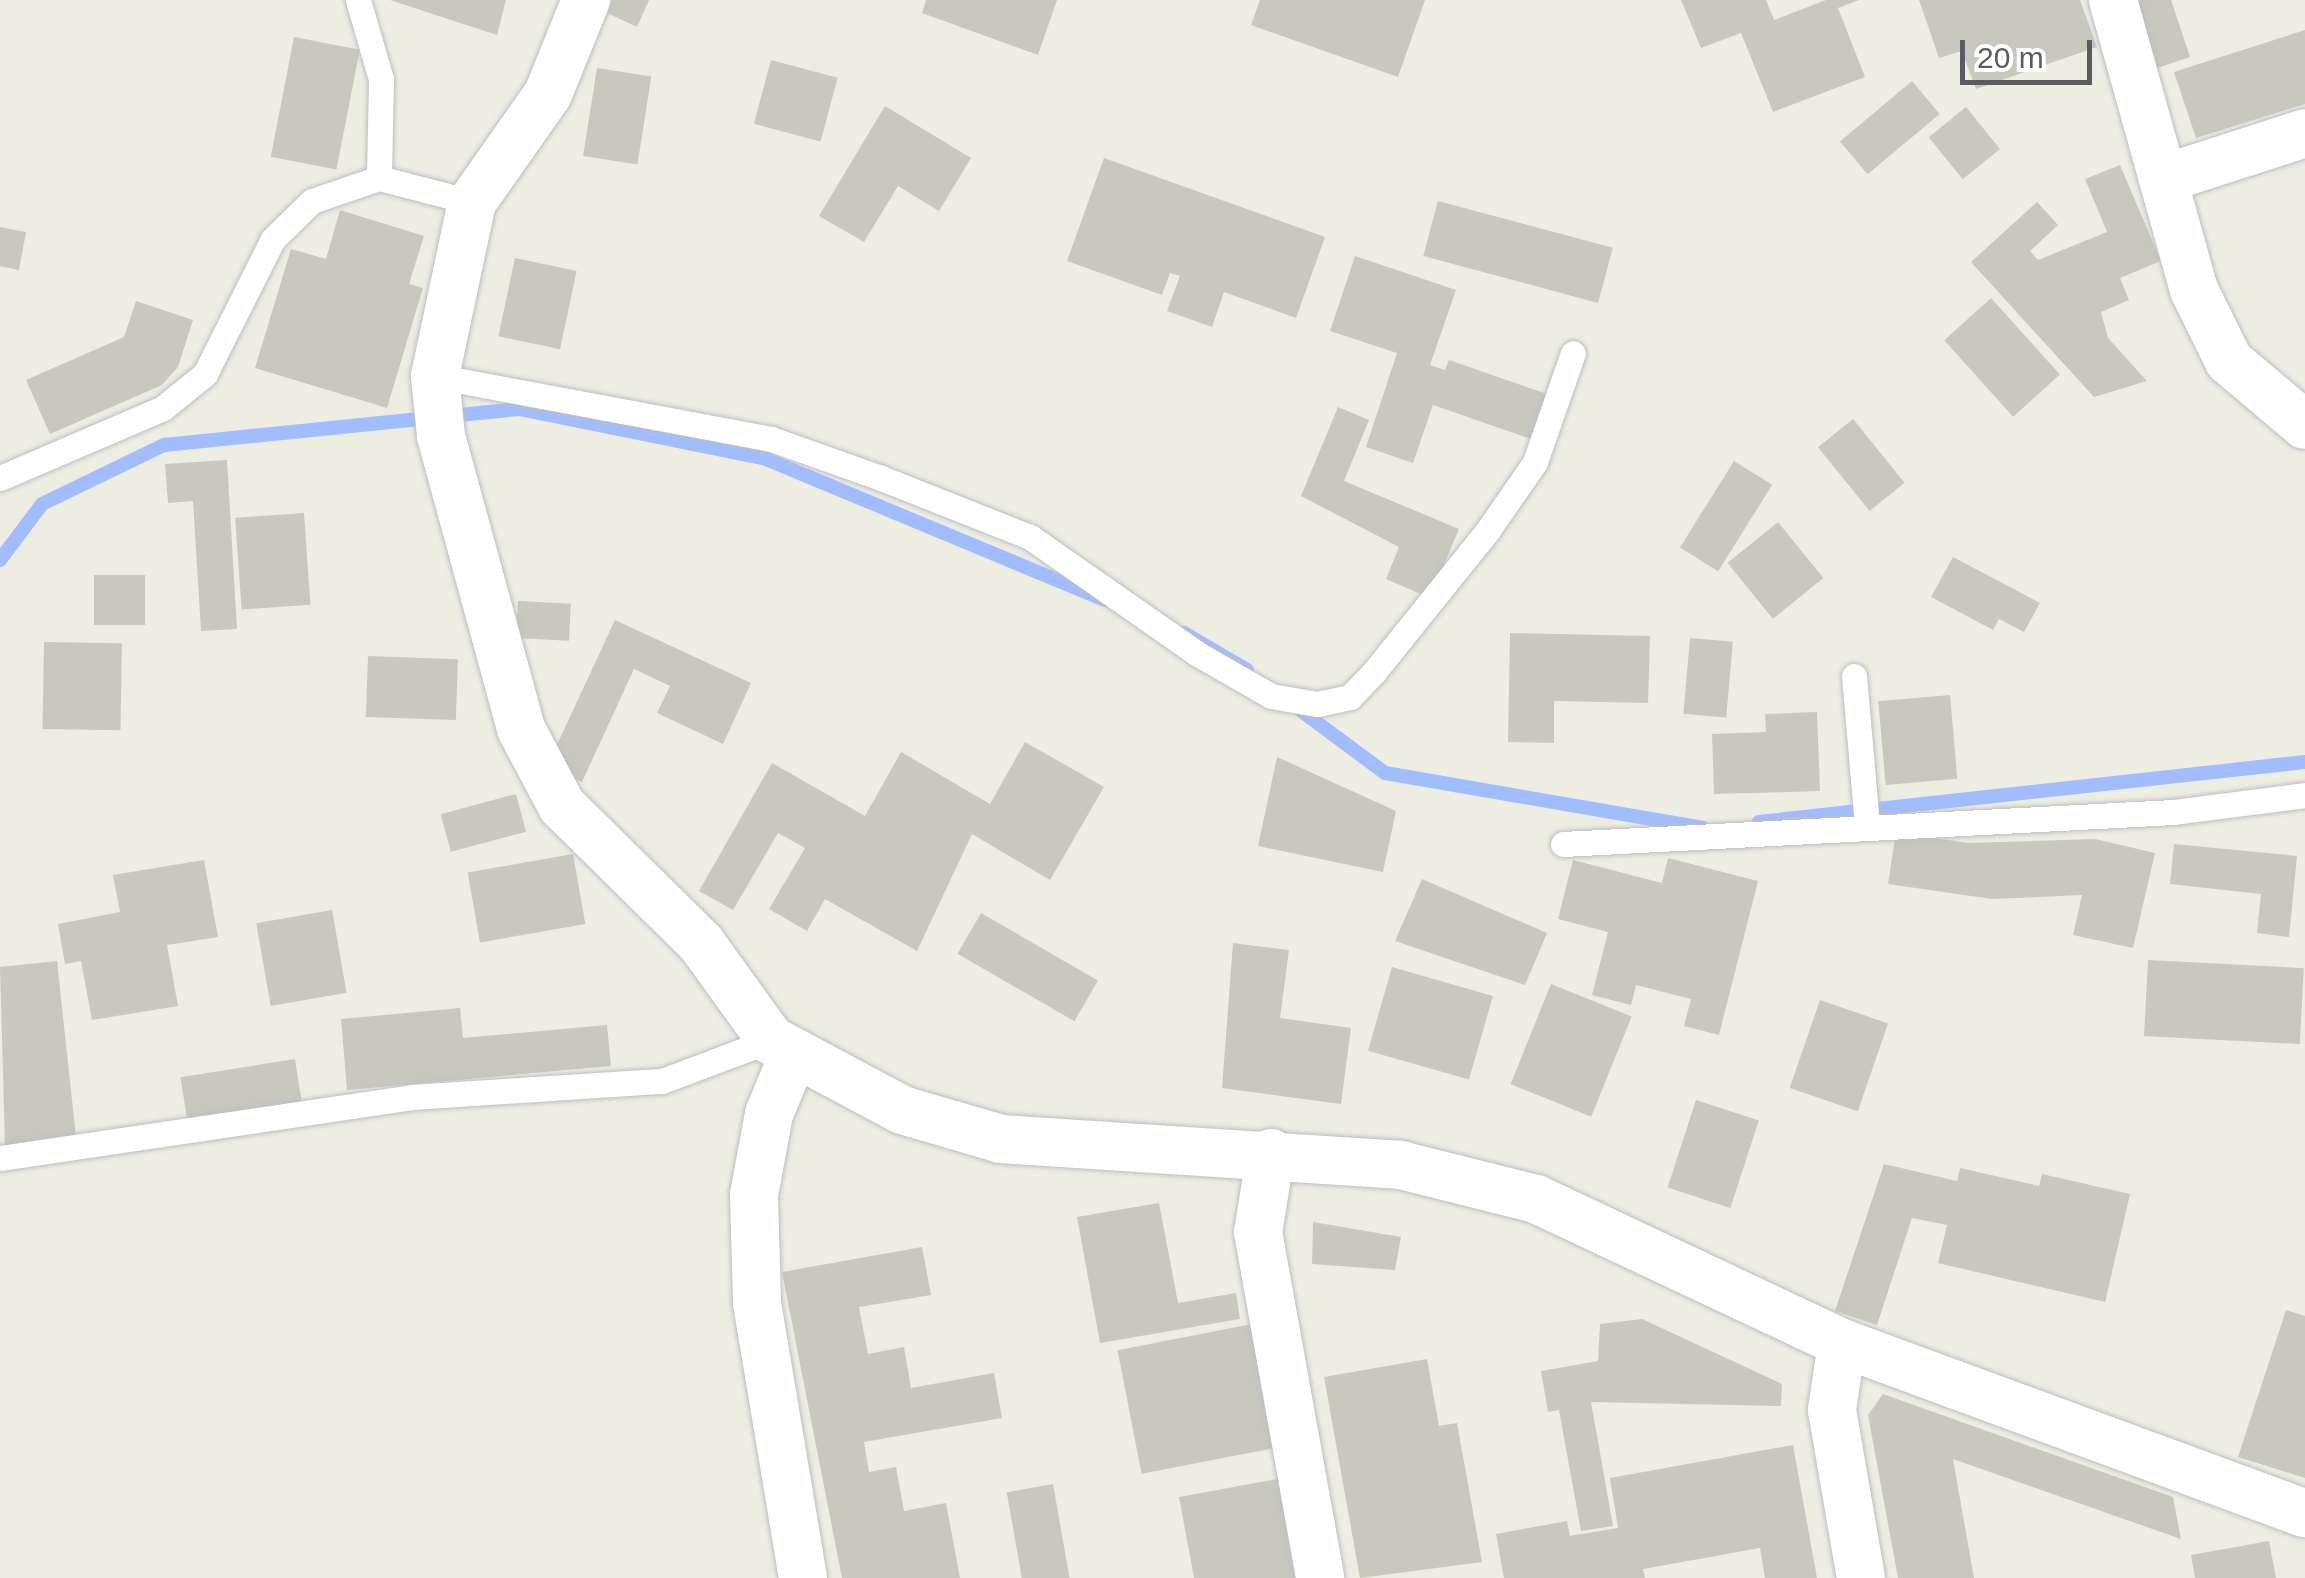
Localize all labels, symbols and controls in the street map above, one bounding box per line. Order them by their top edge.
scale bar [1965,20,2098,82]
text: 20 m [1977,41,2044,74]

